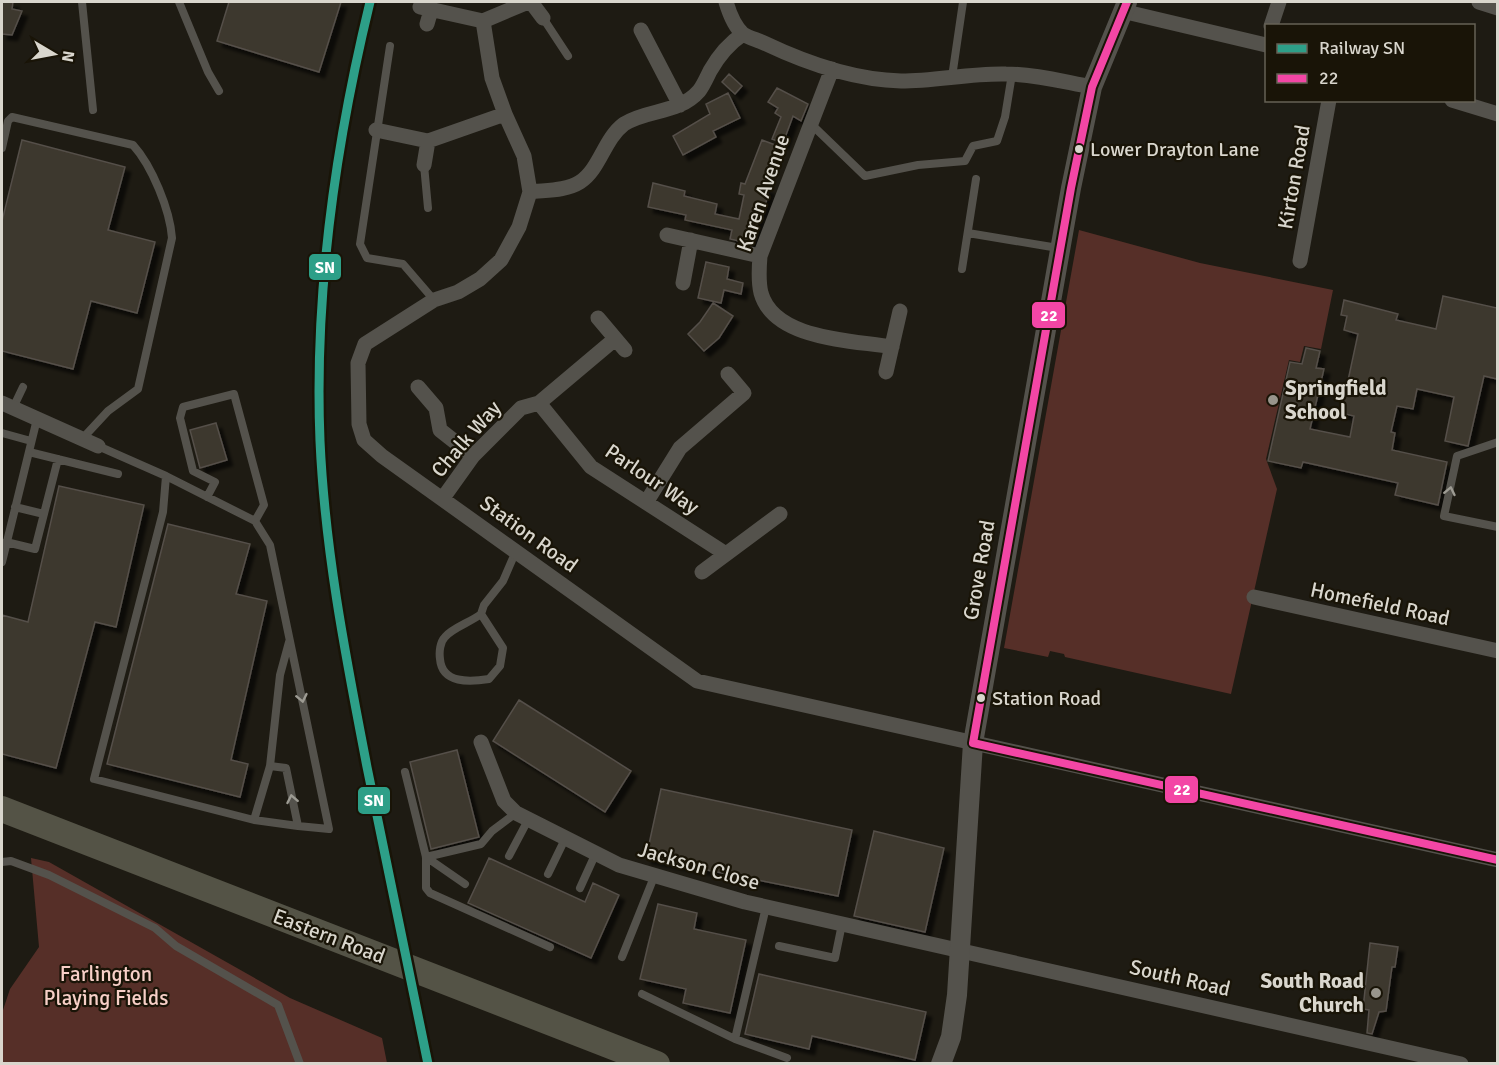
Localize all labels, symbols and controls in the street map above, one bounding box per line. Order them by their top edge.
north arrow [24,24,84,84]
legend [1265,24,1475,102]
text: Railway SN [1319,37,1405,59]
text: N [57,49,79,64]
text: 22 [1319,67,1338,89]
street label: Kirton Road [1272,123,1316,231]
street label: Karen Avenue [731,131,795,255]
place label: Lower Drayton Lane [1090,137,1260,162]
marker: Lower Drayton Lane [1073,143,1085,155]
line badge: SN [308,253,342,281]
text: SN [315,258,335,278]
line badge: 22 [1031,301,1066,329]
text: 22 [1040,306,1058,326]
place label: Springfield School [1285,375,1387,425]
marker: Springfield School [1266,393,1280,407]
street label: Chalk Way [426,395,507,483]
street label: Parlour Way [600,438,704,520]
one-way arrow [1443,487,1456,497]
street label: Station Road [475,490,583,578]
street label: Grove Road [957,518,1001,622]
street label: Homefield Road [1308,577,1452,631]
place label: Station Road [992,686,1101,711]
one-way arrow [295,692,308,702]
marker: Station Road [975,692,987,704]
line badge: 22 [1164,775,1199,804]
text: 22 [1173,780,1191,800]
line badge: SN [357,786,391,815]
text: SN [364,791,384,811]
one-way arrow [286,794,299,804]
street label: Jackson Close [635,836,763,896]
street label: Eastern Road [269,903,389,969]
street label: South Road [1127,954,1233,1002]
park label: Farlington Playing Fields [44,961,168,1011]
place label: South Road Church [1260,968,1364,1018]
marker: South Road Church [1369,986,1383,1000]

